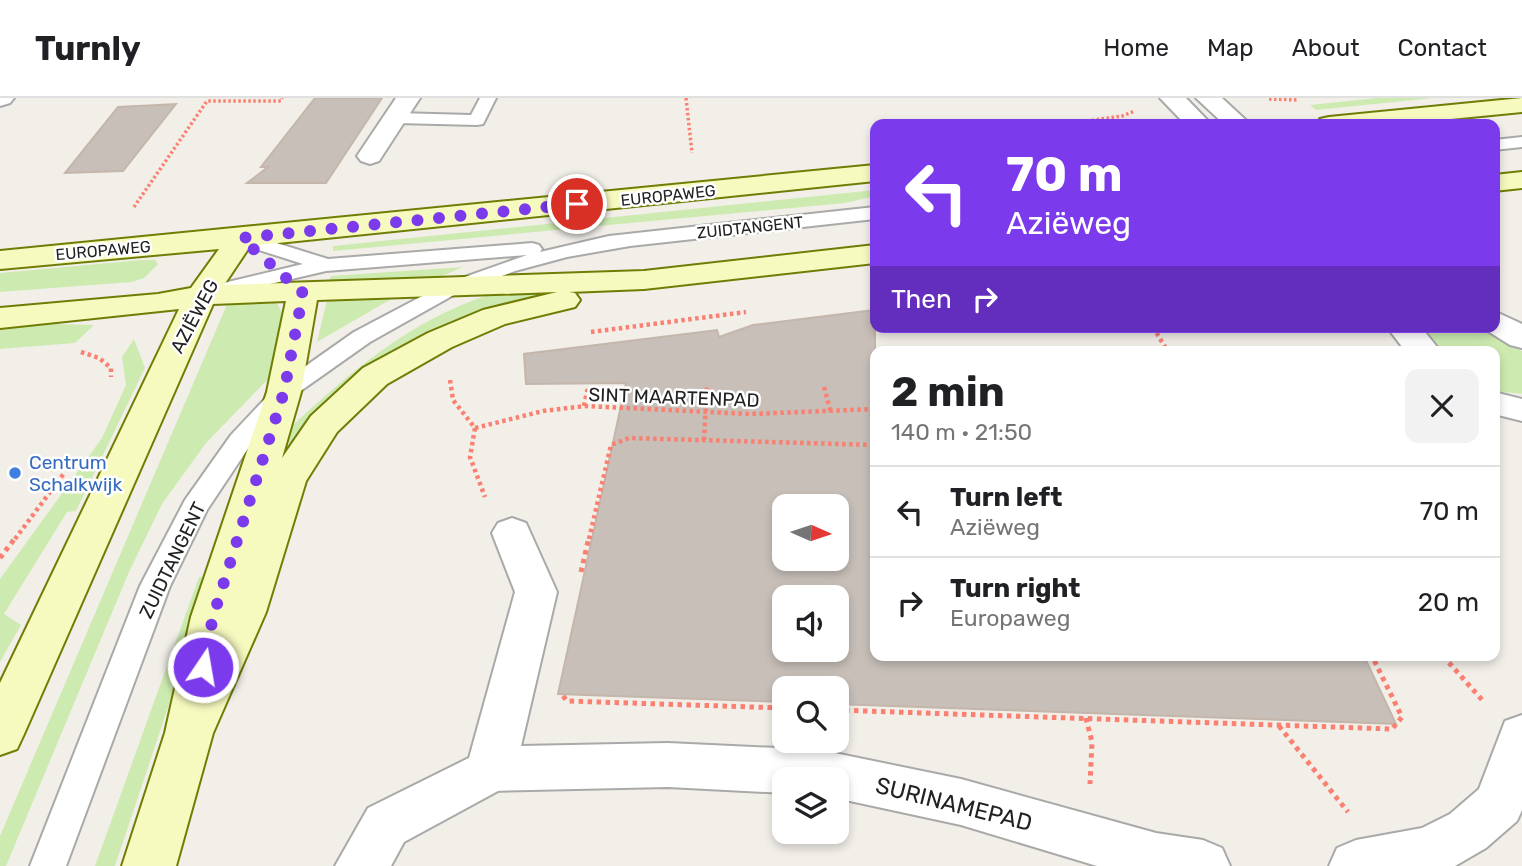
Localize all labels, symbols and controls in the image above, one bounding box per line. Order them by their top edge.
text: Turnly [35,29,141,68]
text: Home [1103,34,1169,62]
text: Map [1207,34,1254,62]
text: About [1292,34,1360,62]
text: Contact [1398,34,1487,62]
text: 70 m [1006,145,1123,203]
icon: left [891,147,982,238]
pin [547,174,607,234]
street label: EUROPAWEG [620,181,717,210]
icon: arrive [558,185,596,223]
text: Aziëweg [1006,204,1131,242]
street label: ZUIDTANGENT [696,212,804,243]
street label: EUROPAWEG [55,237,151,264]
street label: AZIËWEG [165,275,223,357]
icon: right [966,280,1004,318]
text: Then [891,284,952,315]
text: 2 min [891,367,1005,417]
button: close [1405,369,1479,443]
street label: SINT MAARTENPAD [588,383,760,412]
text: 140 m · 21:50 [891,418,1032,446]
place label: Centrum Schalkwijk [29,451,122,496]
marker: Centrum Schalkwijk [7,465,23,481]
text: Turn left [950,482,1062,513]
icon: left [891,493,929,531]
north arrow [772,494,849,570]
map controls [772,494,849,844]
text: 70 m [1420,496,1479,527]
street label: ZUIDTANGENT [134,498,211,622]
text: Aziëweg [950,513,1040,541]
text: Turn right [950,573,1080,604]
icon: right [891,584,929,622]
button: sound [772,585,849,662]
text: 20 m [1418,587,1479,618]
text: Europaweg [950,604,1070,632]
position arrow [166,630,240,704]
button: search [772,676,849,753]
button: layers [772,767,849,844]
street label: SURINAMEPAD [873,771,1035,837]

